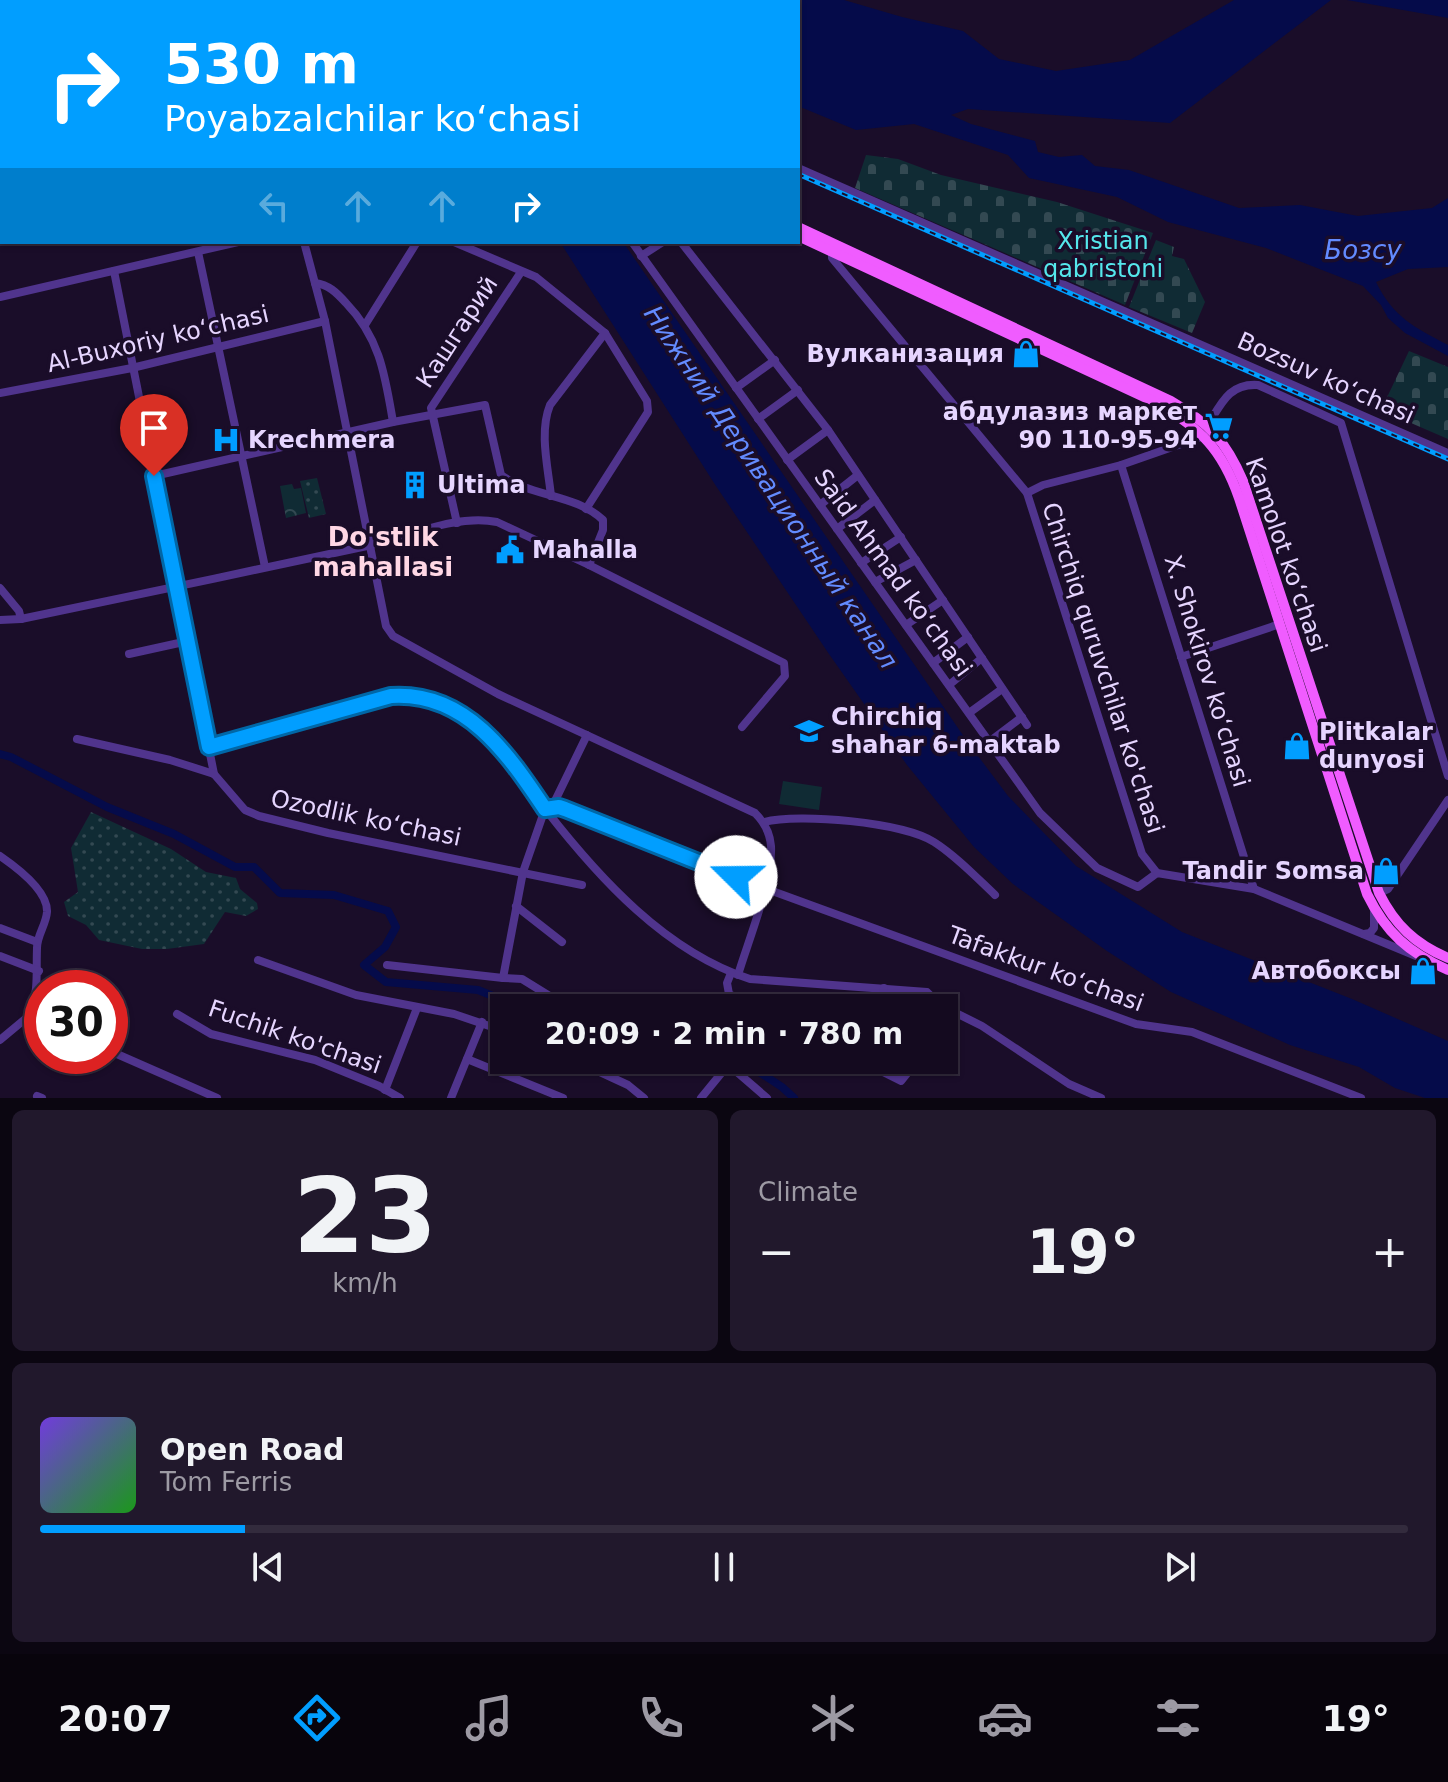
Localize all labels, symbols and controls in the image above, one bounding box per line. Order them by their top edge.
text: 530 m [164,31,359,96]
icon: right [32,32,136,136]
text: Poyabzalchilar ko‘chasi [164,98,581,139]
icon: left [252,184,296,228]
icon: ahead [336,184,380,228]
icon: ahead [420,184,464,228]
icon: right [504,184,548,228]
park label: Xristian qabristoni [1043,227,1163,283]
water label: Бозсу [1324,235,1402,265]
street label: Кашгарий [411,271,503,393]
street label: Al-Buxoriy ko‘chasi [44,300,272,378]
water label: Нижний Деривационный канал [638,300,904,674]
street label: Bozsuv ko‘chasi [1233,326,1419,430]
shop icon: Вулканизация [1011,339,1041,369]
place label: Вулканизация [806,340,1004,368]
pin [120,394,188,476]
place label: абдулазиз маркет 90 110-95-94 [943,398,1197,454]
icon: arrive [132,406,176,450]
supermarket icon: абдулазиз маркет 90 110-95-94 [1204,411,1234,441]
hospital icon: Krechmera [211,425,241,455]
place label: Krechmera [248,426,395,454]
street label: Kamolot ko‘chasi [1240,454,1332,656]
street label: Said Ahmad ko‘chasi [808,464,978,682]
building icon: Ultima [400,470,430,500]
place label: Ultima [437,471,526,499]
street label: Chirchiq quruvchilar ko'chasi [1036,499,1170,837]
district label: Do'stlik mahallasi [313,522,453,582]
public building icon: Mahalla [495,535,525,565]
place label: Mahalla [532,536,638,564]
street label: X. Shokirov ko‘chasi [1158,552,1256,790]
place label: Chirchiq shahar 6-maktab [831,703,1061,759]
school or university icon: Chirchiq shahar 6-maktab [794,716,824,746]
place label: Plitkalar dunyosi [1319,718,1433,774]
shop icon: Plitkalar dunyosi [1282,731,1312,761]
street label: Ozodlik ko‘chasi [268,784,464,852]
position arrow [694,835,778,919]
shop icon: Tandir Somsa [1371,856,1401,886]
place label: Tandir Somsa [1183,857,1364,885]
street label: Tafakkur ko‘chasi [943,920,1148,1017]
shop icon: Автобоксы [1408,956,1438,986]
place label: Автобоксы [1251,957,1401,985]
speed limit sign: 30 [24,970,128,1074]
street label: Fuchik ko'chasi [205,994,385,1080]
text: 20:09 · 2 min · 780 m [545,1016,903,1051]
text: 23 [293,1155,437,1277]
text: Climate [758,1177,858,1207]
text: 19° [1026,1217,1140,1287]
text: − [758,1226,795,1277]
text: + [1371,1226,1408,1277]
text: km/h [332,1268,398,1298]
text: Open Road [160,1432,345,1467]
text: Tom Ferris [160,1467,292,1497]
icon: previous [246,1545,290,1589]
icon: pause [702,1545,746,1589]
icon: next [1158,1545,1202,1589]
icon: directions [289,1690,345,1746]
icon: music [461,1690,517,1746]
icon: phone [633,1690,689,1746]
icon: climate [805,1690,861,1746]
icon: car [977,1690,1033,1746]
icon: filters [1150,1690,1206,1746]
text: 20:07 [58,1698,173,1739]
text: 19° [1322,1698,1390,1739]

